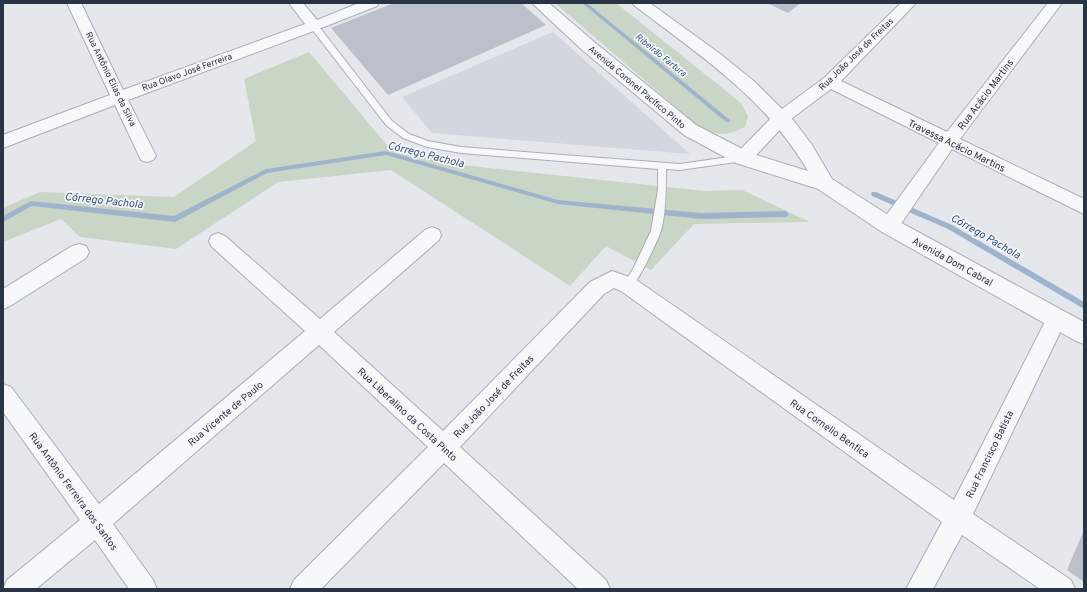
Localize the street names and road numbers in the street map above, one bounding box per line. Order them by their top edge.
street label: Rua João José de Freitas [817,16,896,93]
street label: Rua Antônio Elias da Silva [83,30,138,128]
street label: Avenida Coronel Pacífico Pinto [586,44,687,131]
street label: Rua Olavo José Ferreira [141,51,234,94]
street label: Rua Acácio Martins [955,57,1017,133]
street label: Travessa Acácio Martins [906,117,1007,176]
street label: Avenida Dom Cabral [910,235,995,290]
street label: Rua João José de Freitas [451,352,537,441]
street label: Rua Liberalino da Costa Pinto [354,365,460,465]
street label: Rua Vicente de Paulo [186,379,267,449]
street label: Rua Cornelio Benfica [787,397,871,461]
street label: Rua Francisco Batista [963,409,1017,501]
street label: Rua Antônio Ferreira dos Santos [26,430,120,554]

